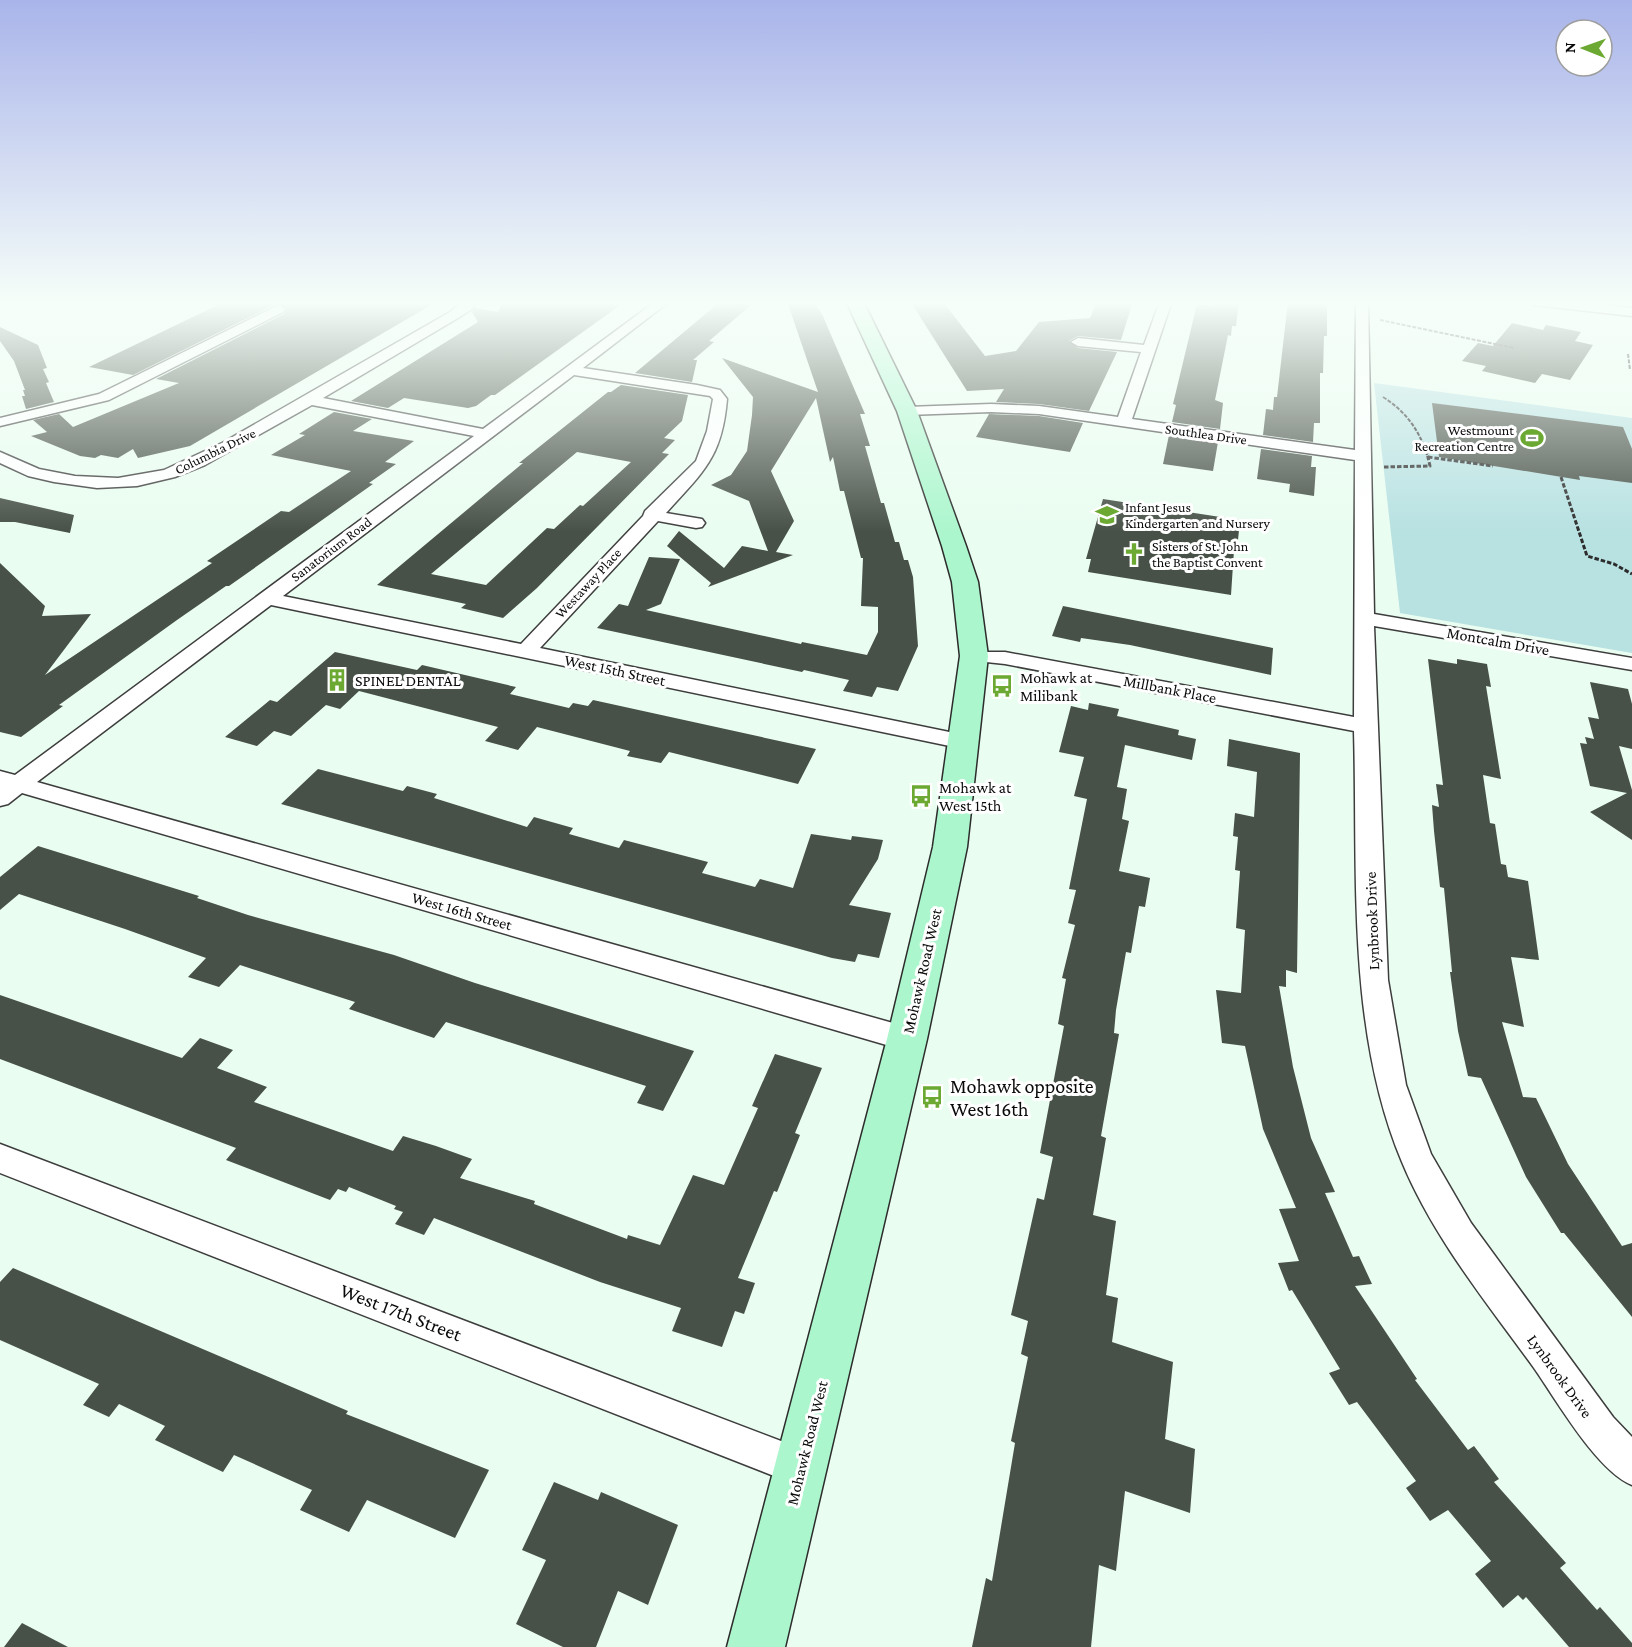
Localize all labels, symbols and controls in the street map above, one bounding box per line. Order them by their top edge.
north arrow [1554,18,1614,78]
text: N [1561,42,1578,53]
street label: Southlea Drive [1164,420,1248,448]
place label: Westmount Recreation Centre [1414,422,1514,454]
street label: Columbia Drive [172,425,258,477]
sports icon: Westmount Recreation Centre [1519,425,1545,451]
place label: Infant Jesus Kindergarten and Nursery [1125,499,1271,531]
school or university icon: Infant Jesus Kindergarten and Nursery [1094,502,1120,528]
street label: Sanatorium Road [288,513,375,585]
place label: Sisters of St. John the Baptist Convent [1152,538,1263,570]
church icon: Sisters of St. John the Baptist Convent [1121,541,1147,567]
street label: Westaway Place [552,545,624,621]
street label: Montcalm Drive [1445,624,1551,658]
street label: West 15th Street [563,651,668,689]
building icon: SPINEL DENTAL [324,667,350,693]
place label: Mohawk at Milibank [1020,669,1093,704]
place label: SPINEL DENTAL [355,672,461,689]
street label: Millbank Place [1122,672,1218,706]
bus stop icon: Mohawk at Milibank [989,673,1015,699]
place label: Mohawk at West 15th [939,779,1012,814]
bus stop icon: Mohawk at West 15th [908,783,934,809]
street label: Lynbrook Drive [1362,871,1383,971]
street label: West 16th Street [410,889,515,934]
street label: Mohawk Road West [899,906,945,1035]
place label: Mohawk opposite West 16th [950,1075,1094,1120]
bus stop icon: Mohawk opposite West 16th [919,1084,945,1110]
street label: West 17th Street [337,1279,465,1345]
street label: Lynbrook Drive [1523,1331,1596,1421]
street label: Mohawk Road West [783,1378,831,1507]

